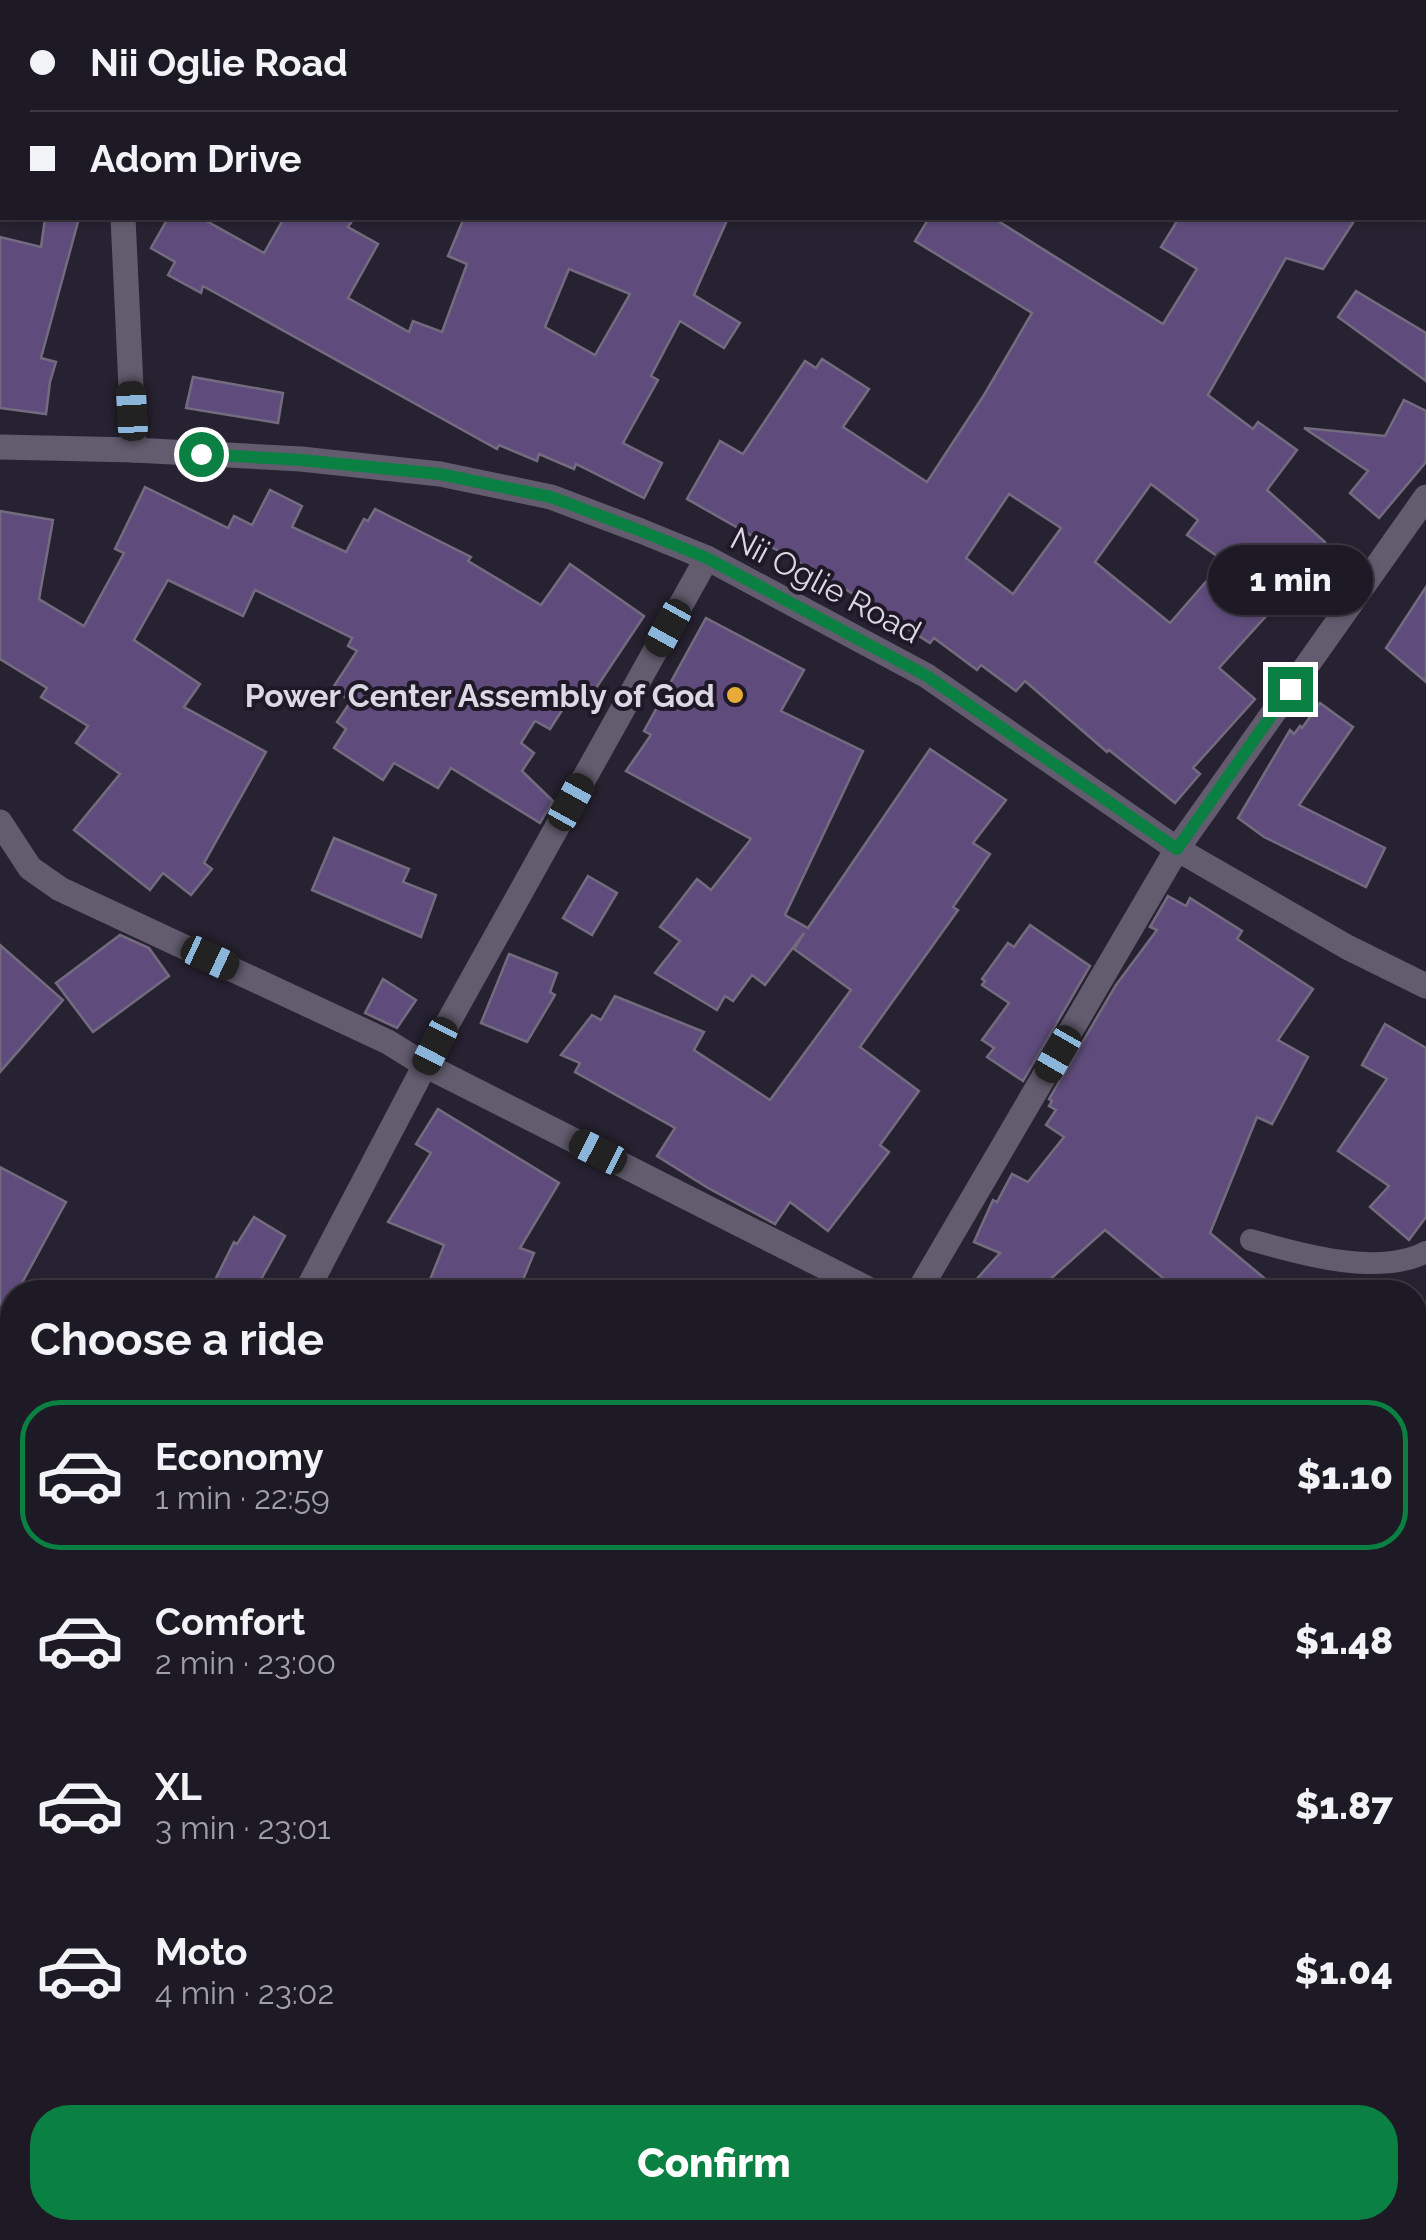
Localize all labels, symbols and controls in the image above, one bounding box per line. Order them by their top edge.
text: Nii Oglie Road [90,40,348,85]
text: Adom Drive [90,136,302,181]
car [115,380,149,442]
route start [179,432,224,477]
street label: Nii Oglie Road [725,519,927,651]
callout: 1 min [1208,544,1372,614]
text: 1 min [1249,561,1332,598]
car [640,594,696,662]
route end [1268,667,1313,712]
place label: Power Center Assembly of God [245,677,715,714]
marker: Power Center Assembly of God [724,684,746,706]
car [543,768,599,836]
car [176,932,244,984]
car [408,1012,462,1080]
car [1030,1021,1086,1087]
car [564,1125,632,1179]
text: Choose a ride [30,1313,324,1366]
icon: car [35,1430,125,1520]
text: Economy [155,1434,324,1479]
text: $1.10 [1297,1453,1393,1498]
text: 1 min · 22:59 [155,1479,330,1516]
icon: car [35,1595,125,1685]
text: Comfort [155,1599,305,1644]
text: $1.48 [1295,1618,1393,1663]
text: 2 min · 23:00 [155,1644,336,1681]
icon: car [35,1760,125,1850]
text: XL [155,1764,202,1809]
text: $1.87 [1295,1783,1393,1828]
text: 3 min · 23:01 [155,1809,331,1846]
icon: car [35,1925,125,2015]
text: Moto [155,1929,248,1974]
text: $1.04 [1295,1948,1393,1993]
text: 4 min · 23:02 [155,1974,334,2011]
button: Confirm [30,2105,1398,2220]

